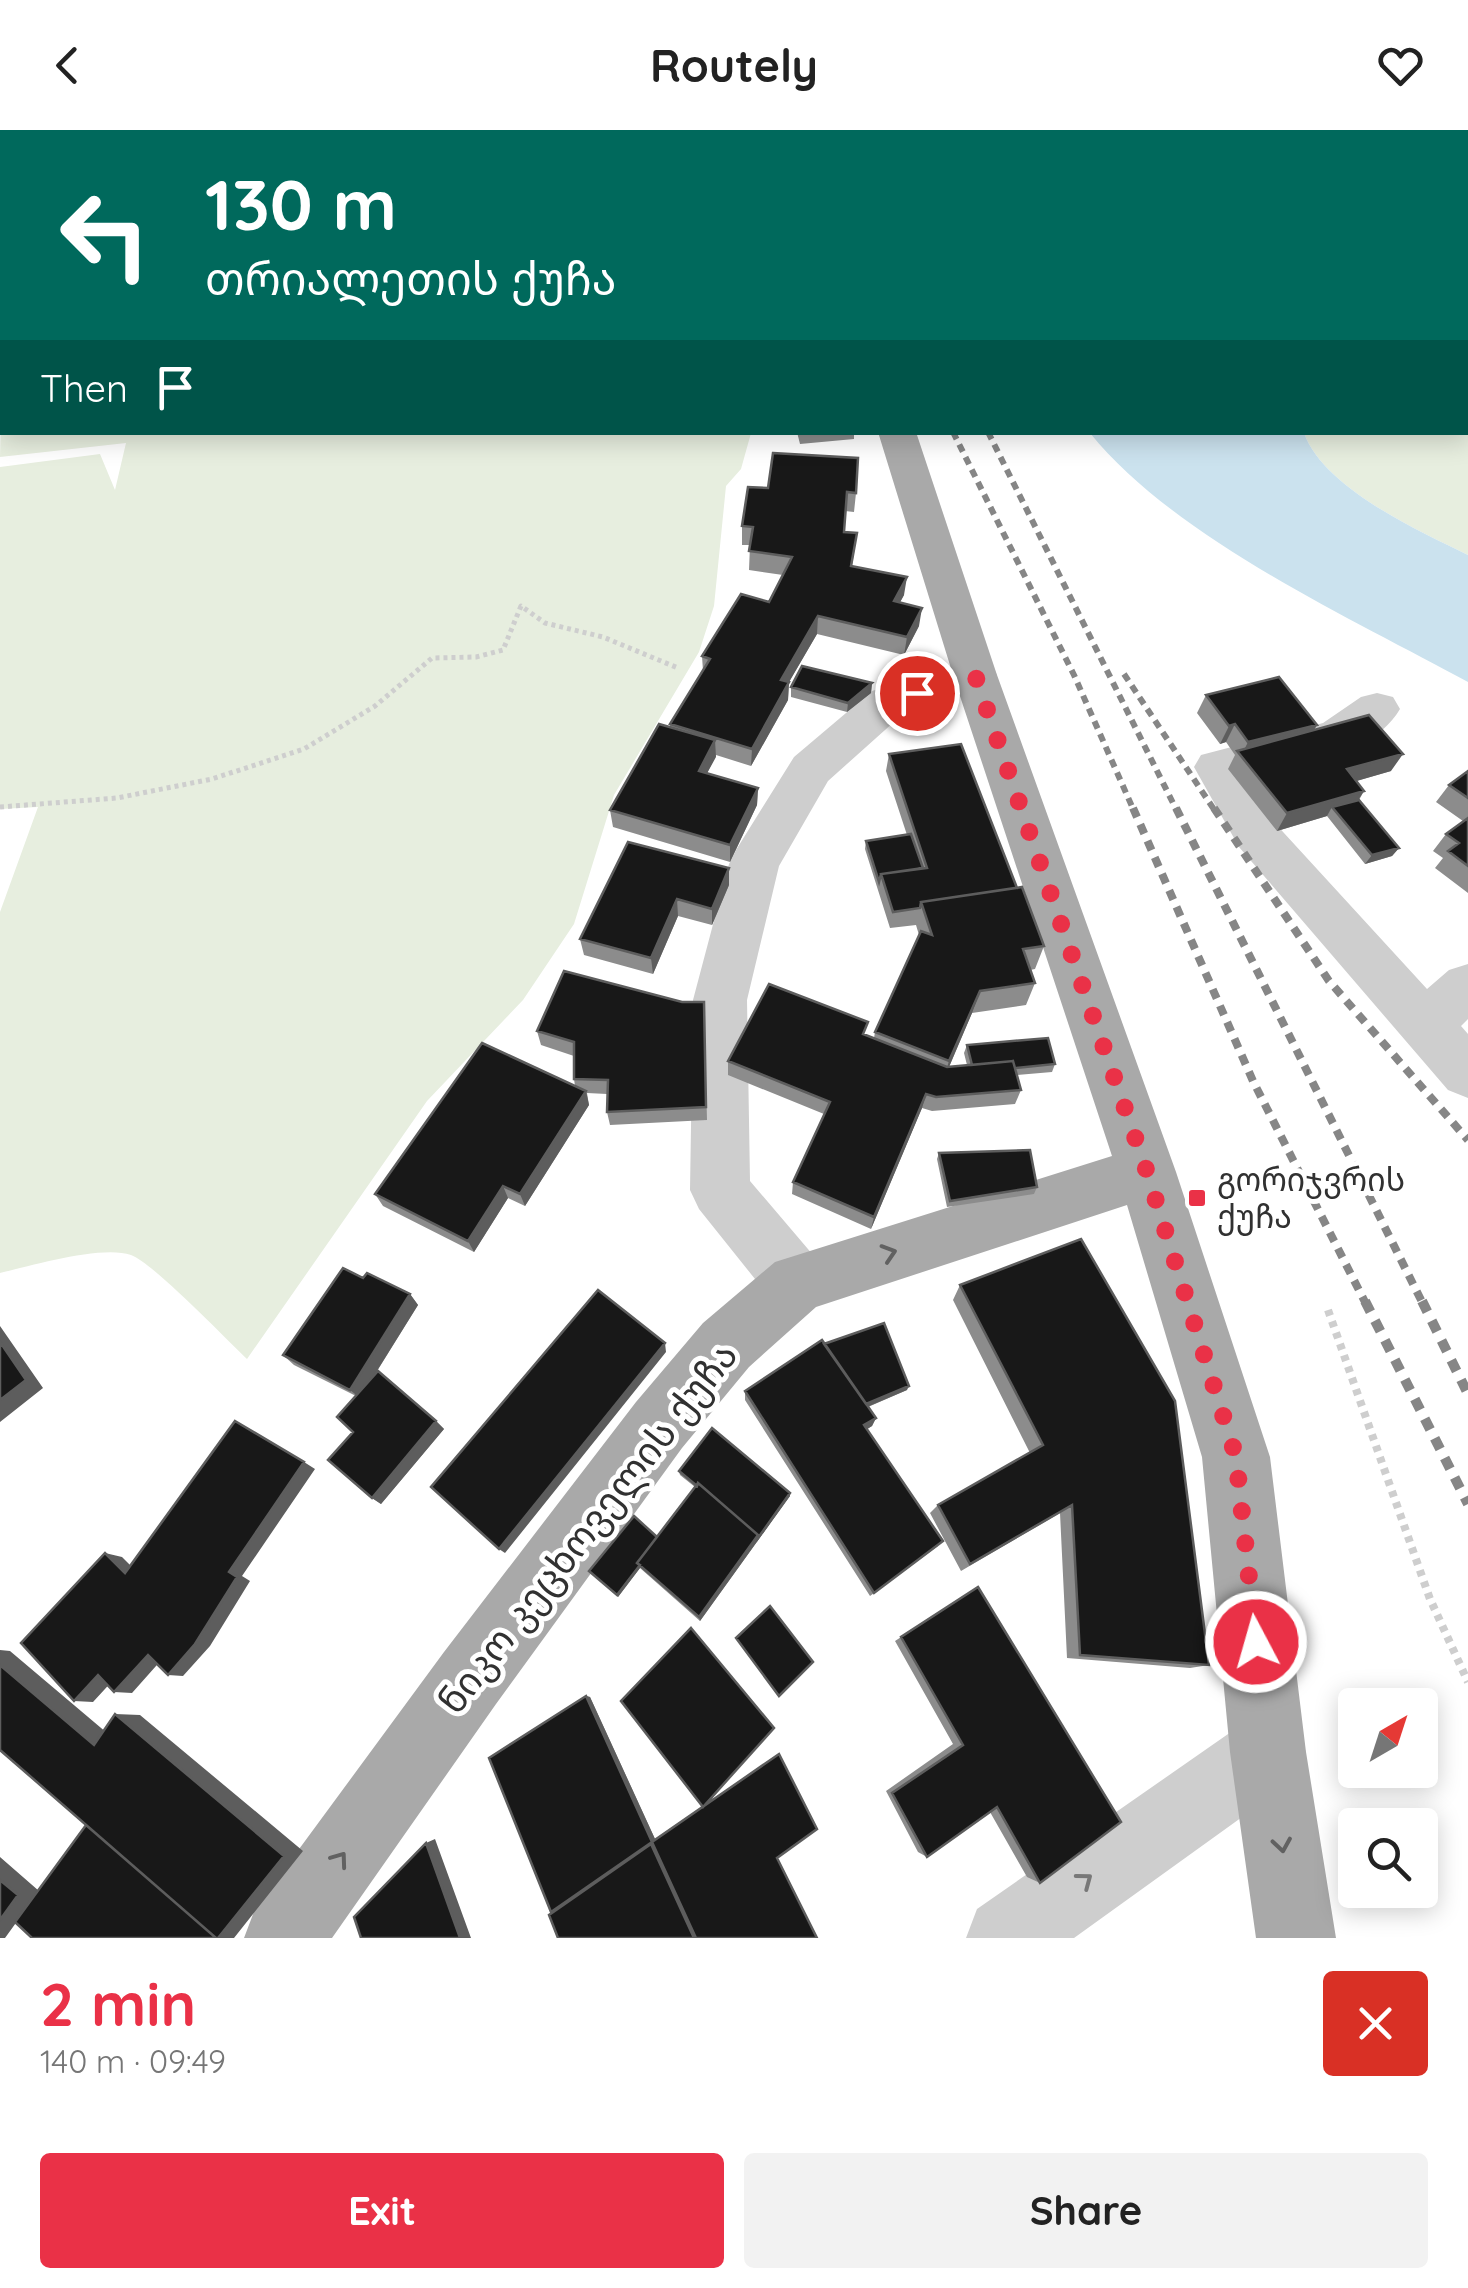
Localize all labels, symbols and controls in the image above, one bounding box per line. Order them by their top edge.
text: Routely [650,37,818,93]
icon: back [40,38,95,93]
icon: heart [1373,38,1428,93]
text: 130 m [205,160,397,248]
icon: left [40,170,170,300]
text: თრიალეთის ქუჩა [205,250,616,306]
icon: arrive [148,360,203,415]
text: Then [40,364,128,412]
pin [875,651,960,736]
icon: arrive [890,666,945,721]
place label: გორიჯვრის ქუჩა [1217,1159,1405,1236]
marker: გორიჯვრის ქუჩა [1186,1187,1208,1209]
one-way arrow [880,1244,897,1265]
street label: ნიკო კეცხოველის ქუჩა [427,1332,747,1723]
position arrow [1204,1590,1308,1694]
north arrow [1338,1688,1438,1788]
map controls [1338,1688,1438,1908]
button: search [1338,1808,1438,1908]
one-way arrow [1271,1837,1292,1853]
one-way arrow [328,1851,346,1870]
one-way arrow [1074,1874,1092,1891]
text: 2 min [40,1966,196,2041]
button: close [1323,1971,1428,2076]
text: 140 m · 09:49 [40,2041,226,2081]
button: Exit [40,2153,724,2268]
button: Share [744,2153,1428,2268]

